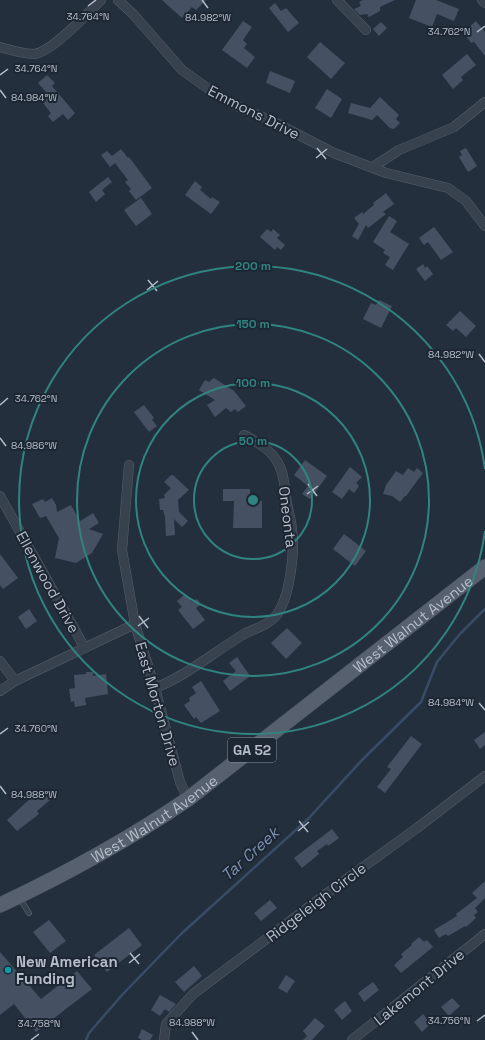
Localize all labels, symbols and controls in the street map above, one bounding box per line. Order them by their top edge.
text: 34.764°N [67,10,109,23]
text: 84.982°W [185,11,231,24]
text: 34.762°N [428,25,470,38]
text: 34.764°N [15,62,57,75]
street label: Emmons Drive [205,81,303,143]
text: 84.984°W [11,91,57,104]
text: 200 m [235,258,271,274]
text: 150 m [236,316,270,332]
text: 84.982°W [428,348,474,361]
text: 100 m [236,375,270,391]
text: 34.762°N [15,392,57,405]
text: 50 m [239,433,267,449]
text: 84.986°W [11,439,57,452]
street label: Oneonta [275,485,301,549]
centre of rings [246,493,260,507]
street label: Ellenwood Drive [12,528,84,636]
street label: West Walnut Avenue [349,571,477,676]
street label: East Morton Drive [131,640,185,768]
text: 84.984°W [428,696,474,709]
text: 34.760°N [14,722,58,735]
road number: GA 52 [228,738,276,762]
street label: West Walnut Avenue [87,770,221,866]
text: 84.988°W [11,788,57,801]
water label: Tar Creek [217,821,285,886]
street label: Ridgeleigh Circle [262,858,370,946]
street label: Lakemont Drive [370,945,468,1029]
place label: New American Funding [16,952,118,988]
marker: New American Funding [3,965,13,975]
text: 34.756°N [428,1014,470,1027]
text: 84.988°W [169,1016,215,1029]
text: 34.758°N [18,1017,60,1030]

